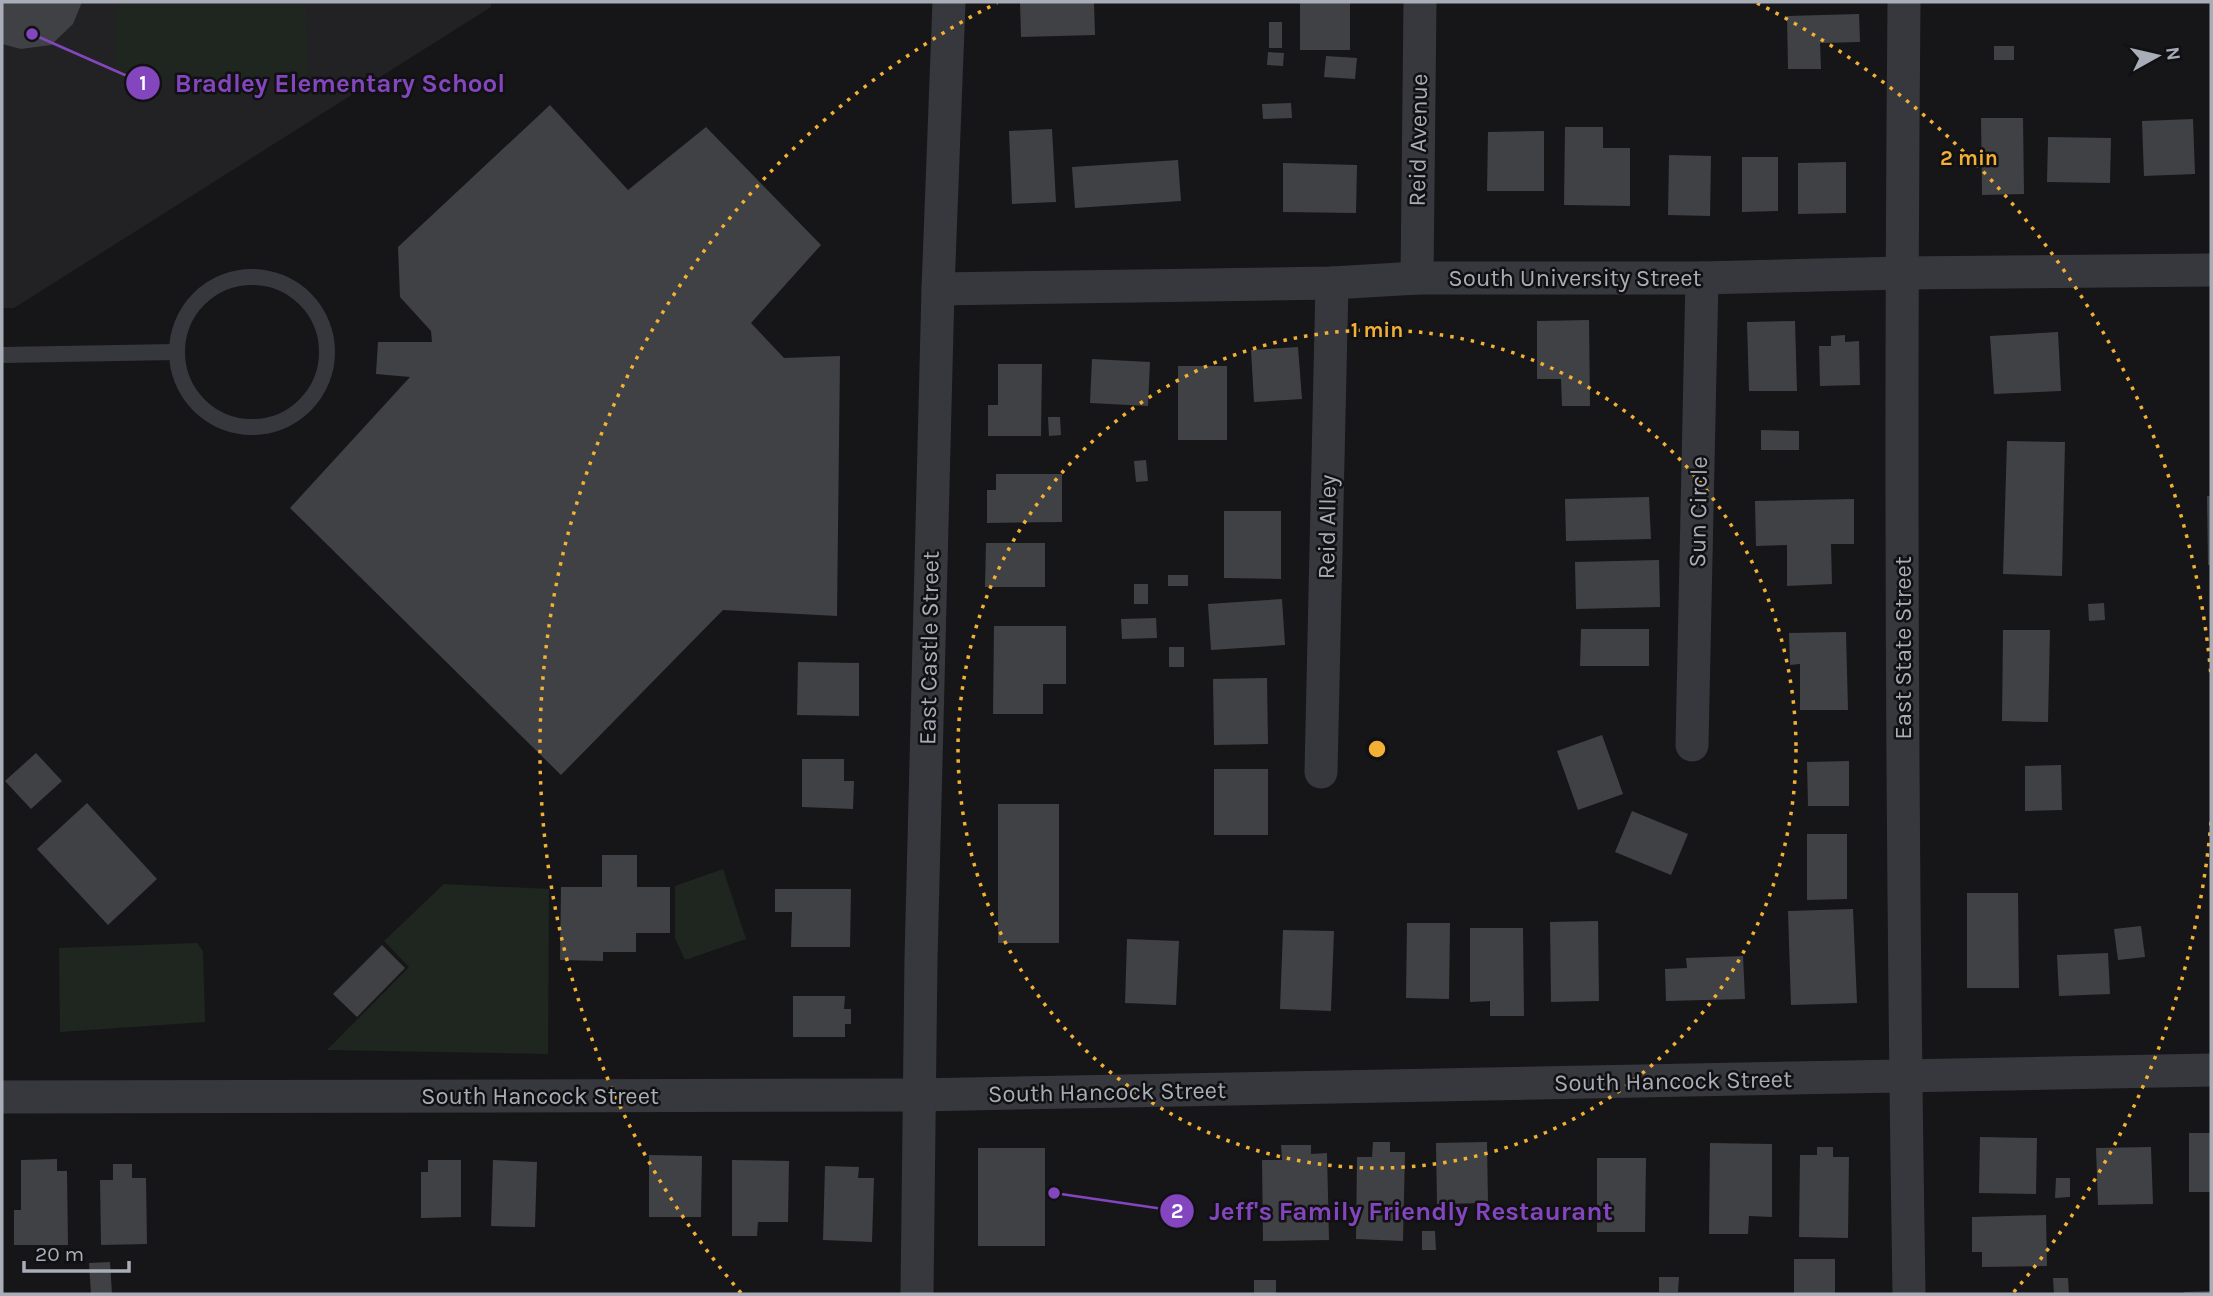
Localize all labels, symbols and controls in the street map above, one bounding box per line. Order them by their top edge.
north arrow [2122,21,2192,91]
text: N [2161,45,2185,62]
callout: Bradley Elementary School [126,59,519,106]
text: Bradley Elementary School [175,68,505,99]
text: 1 [139,71,147,95]
street label: Reid Avenue [1403,73,1433,207]
text: 2 min [1940,146,1998,170]
street label: South University Street [1448,264,1702,292]
text: 1 min [1351,318,1403,342]
street label: Sun Circle [1683,456,1713,568]
street label: Reid Alley [1312,474,1342,580]
street label: East Castle Street [913,551,945,745]
street label: East State Street [1889,556,1917,740]
centre of rings [1365,737,1389,761]
street label: South Hancock Street [1554,1065,1792,1097]
street label: South Hancock Street [988,1076,1226,1108]
street label: South Hancock Street [421,1082,659,1110]
callout: Jeff's Family Friendly Restaurant [1160,1187,1626,1234]
text: Jeff's Family Friendly Restaurant [1209,1196,1613,1227]
text: 2 [1171,1199,1183,1223]
scale bar [24,1230,130,1274]
text: 20 m [35,1242,84,1266]

